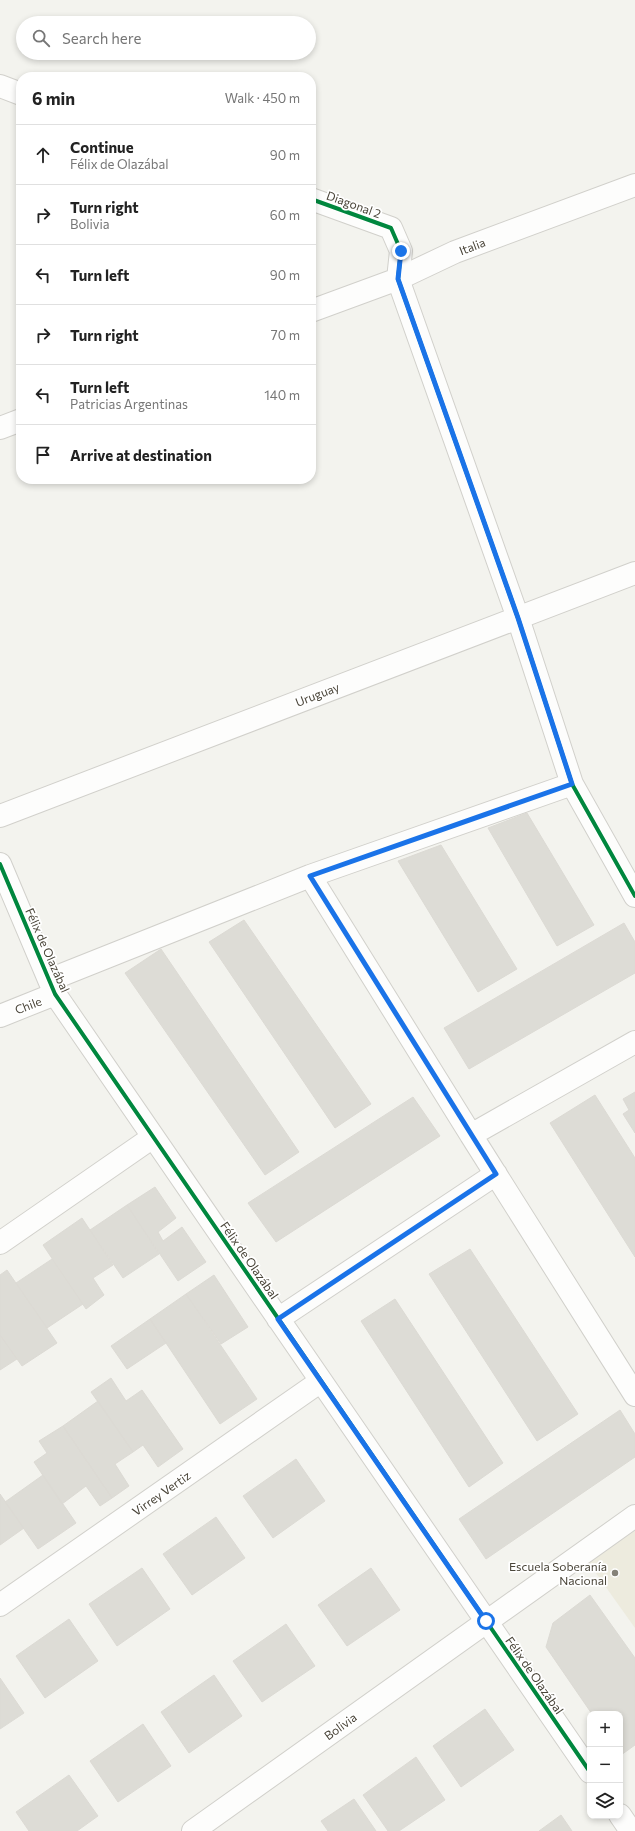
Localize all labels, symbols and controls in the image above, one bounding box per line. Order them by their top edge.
search box [16,16,316,60]
icon: search [30,27,52,49]
text: Search here [62,29,141,47]
text: 6 min [32,88,75,109]
text: Walk · 450 m [225,90,300,106]
text: Continue [70,138,134,156]
icon: ahead [32,144,54,166]
text: 90 m [270,147,300,163]
text: Félix de Olazábal [70,156,169,172]
street label: Diagonal 2 [325,188,383,220]
text: Turn right [70,198,139,216]
icon: right [32,204,54,226]
text: 60 m [270,207,300,223]
text: Bolivia [70,216,110,232]
street label: Italia [457,235,487,257]
route end [392,242,410,260]
icon: left [32,264,54,286]
text: Turn left [70,266,129,284]
text: 90 m [270,267,300,283]
icon: right [32,324,54,346]
text: Turn right [70,326,139,344]
text: 70 m [271,327,300,343]
text: Turn left [70,378,129,396]
icon: left [32,384,54,406]
text: 140 m [264,387,300,403]
text: Patricias Argentinas [70,396,188,412]
icon: arrive [32,444,54,466]
text: Arrive at destination [70,446,212,464]
street label: Uruguay [293,679,341,709]
street label: Félix de Olazábal [23,906,73,994]
street label: Chile [13,994,43,1016]
street label: Félix de Olazábal [218,1219,282,1301]
street label: Virrey Vertiz [129,1468,193,1518]
place label: Escuela Soberanía Nacional [509,1559,607,1587]
marker: Escuela Soberanía Nacional [610,1568,620,1578]
route start [477,1612,495,1630]
street label: Félix de Olazábal [503,1634,567,1716]
street label: Bolivia [321,1710,359,1742]
map controls [587,1711,623,1819]
button: + [587,1711,623,1747]
button: − [587,1747,623,1783]
button: layers [587,1783,623,1819]

